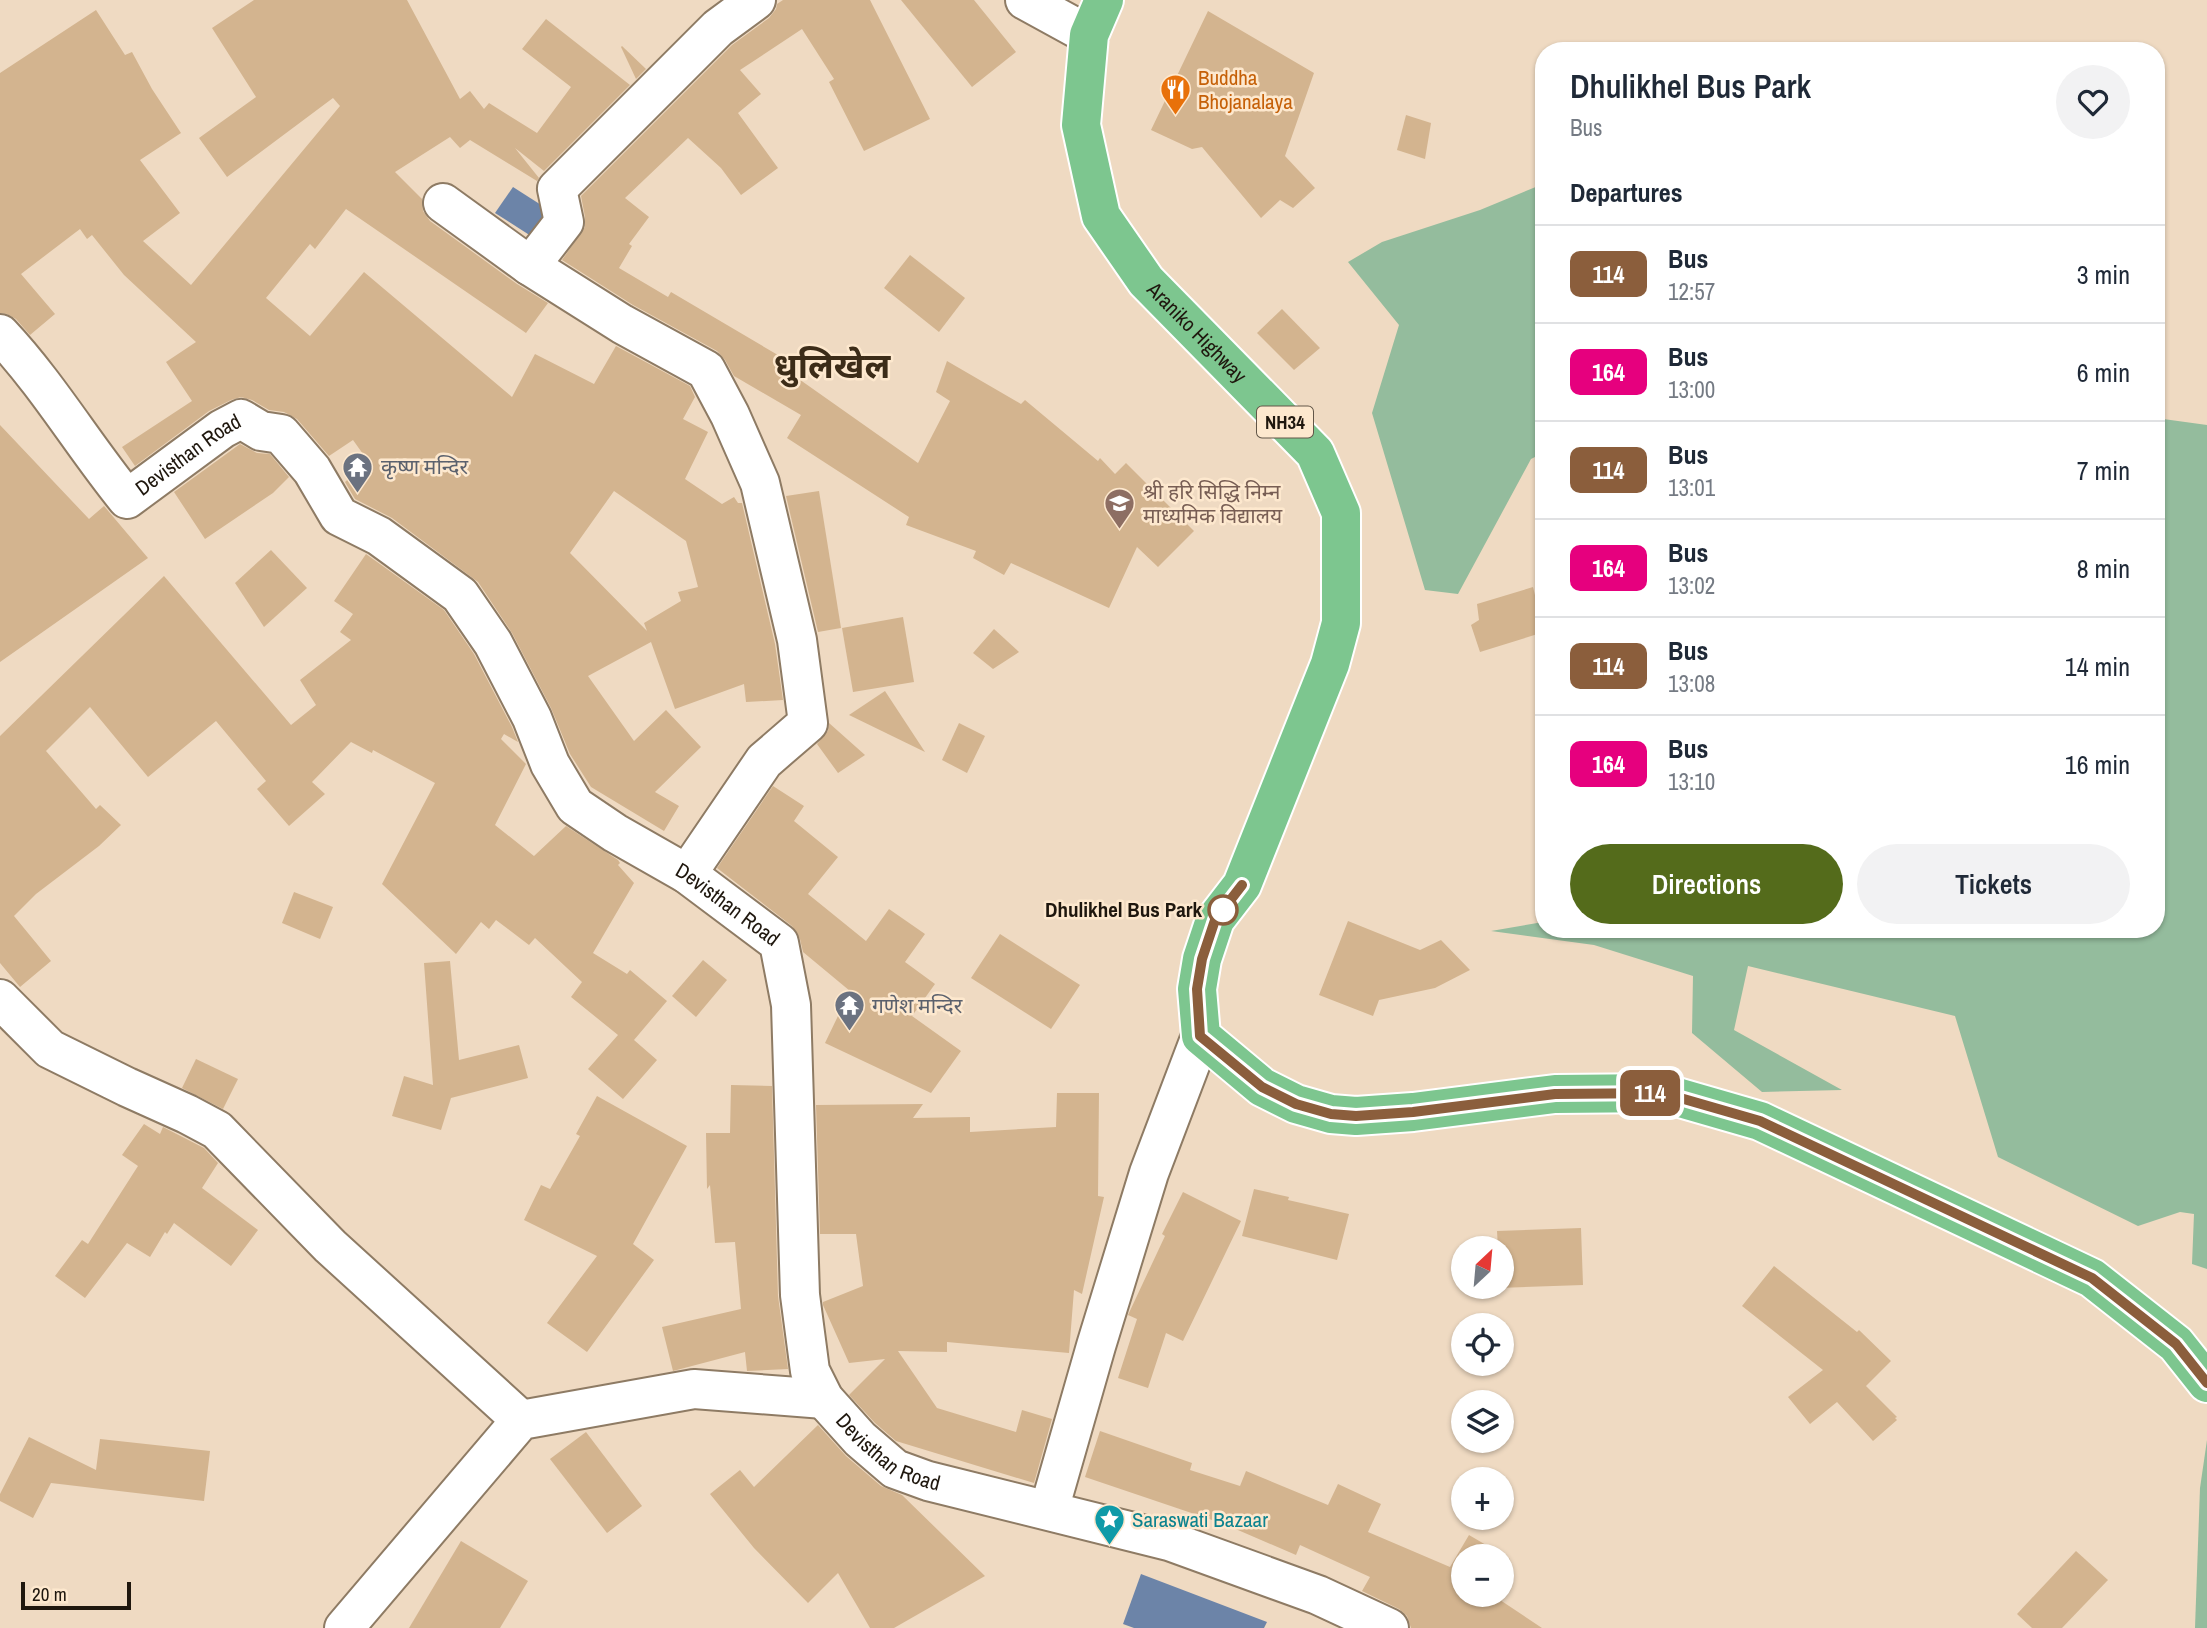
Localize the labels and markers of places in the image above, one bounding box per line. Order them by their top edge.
place label: Buddha Bhojanalaya [1198,63,1293,116]
restaurant icon: Buddha Bhojanalaya [1158,73,1192,117]
temple icon: कृष्ण मन्दिर [341,450,375,494]
place label: कृष्ण मन्दिर [381,452,468,481]
place label: श्री हरि सिद्धि निम्न माध्यमिक विद्यालय [1143,477,1283,530]
school or university icon: श्री हरि सिद्धि निम्न माध्यमिक विद्यालय [1103,487,1137,531]
place label: Dhulikhel Bus Park [1045,895,1202,924]
marker: Dhulikhel Bus Park [1208,895,1238,925]
temple icon: गणेश मन्दिर [832,989,866,1033]
place label: गणेश मन्दिर [872,991,963,1020]
place icon: Saraswati Bazaar [1092,1503,1126,1547]
place label: Saraswati Bazaar [1132,1505,1268,1534]

